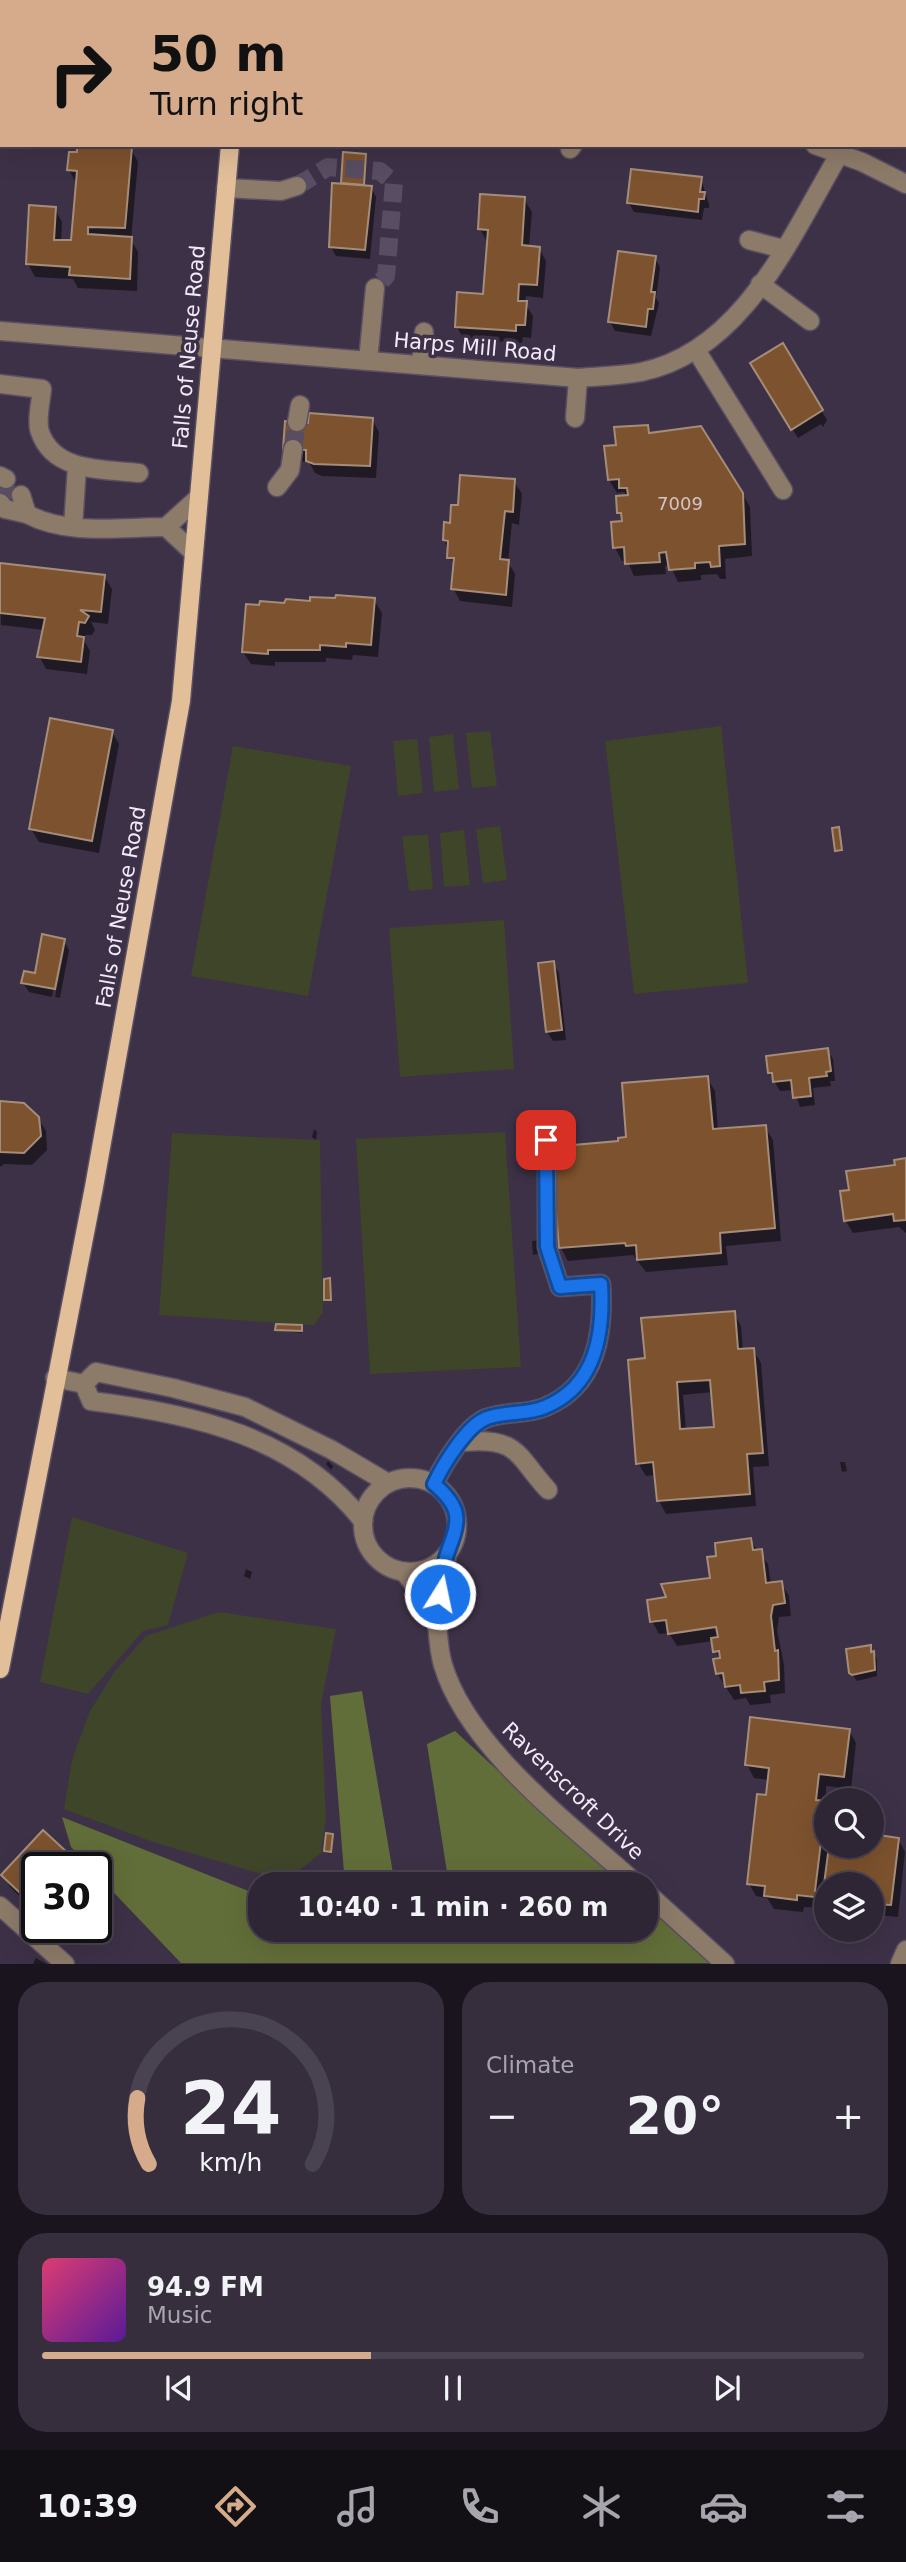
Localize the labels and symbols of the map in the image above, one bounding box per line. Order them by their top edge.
street label: Falls of Neuse Road [168,244,210,450]
street label: Harps Mill Road [393,328,557,366]
house number: 7009 [657,493,703,514]
street label: Falls of Neuse Road [91,804,151,1010]
pin [516,1110,576,1170]
position arrow [403,1557,477,1631]
street label: Ravenscroft Drive [497,1717,649,1865]
speed limit sign: 30 [21,1852,112,1943]

